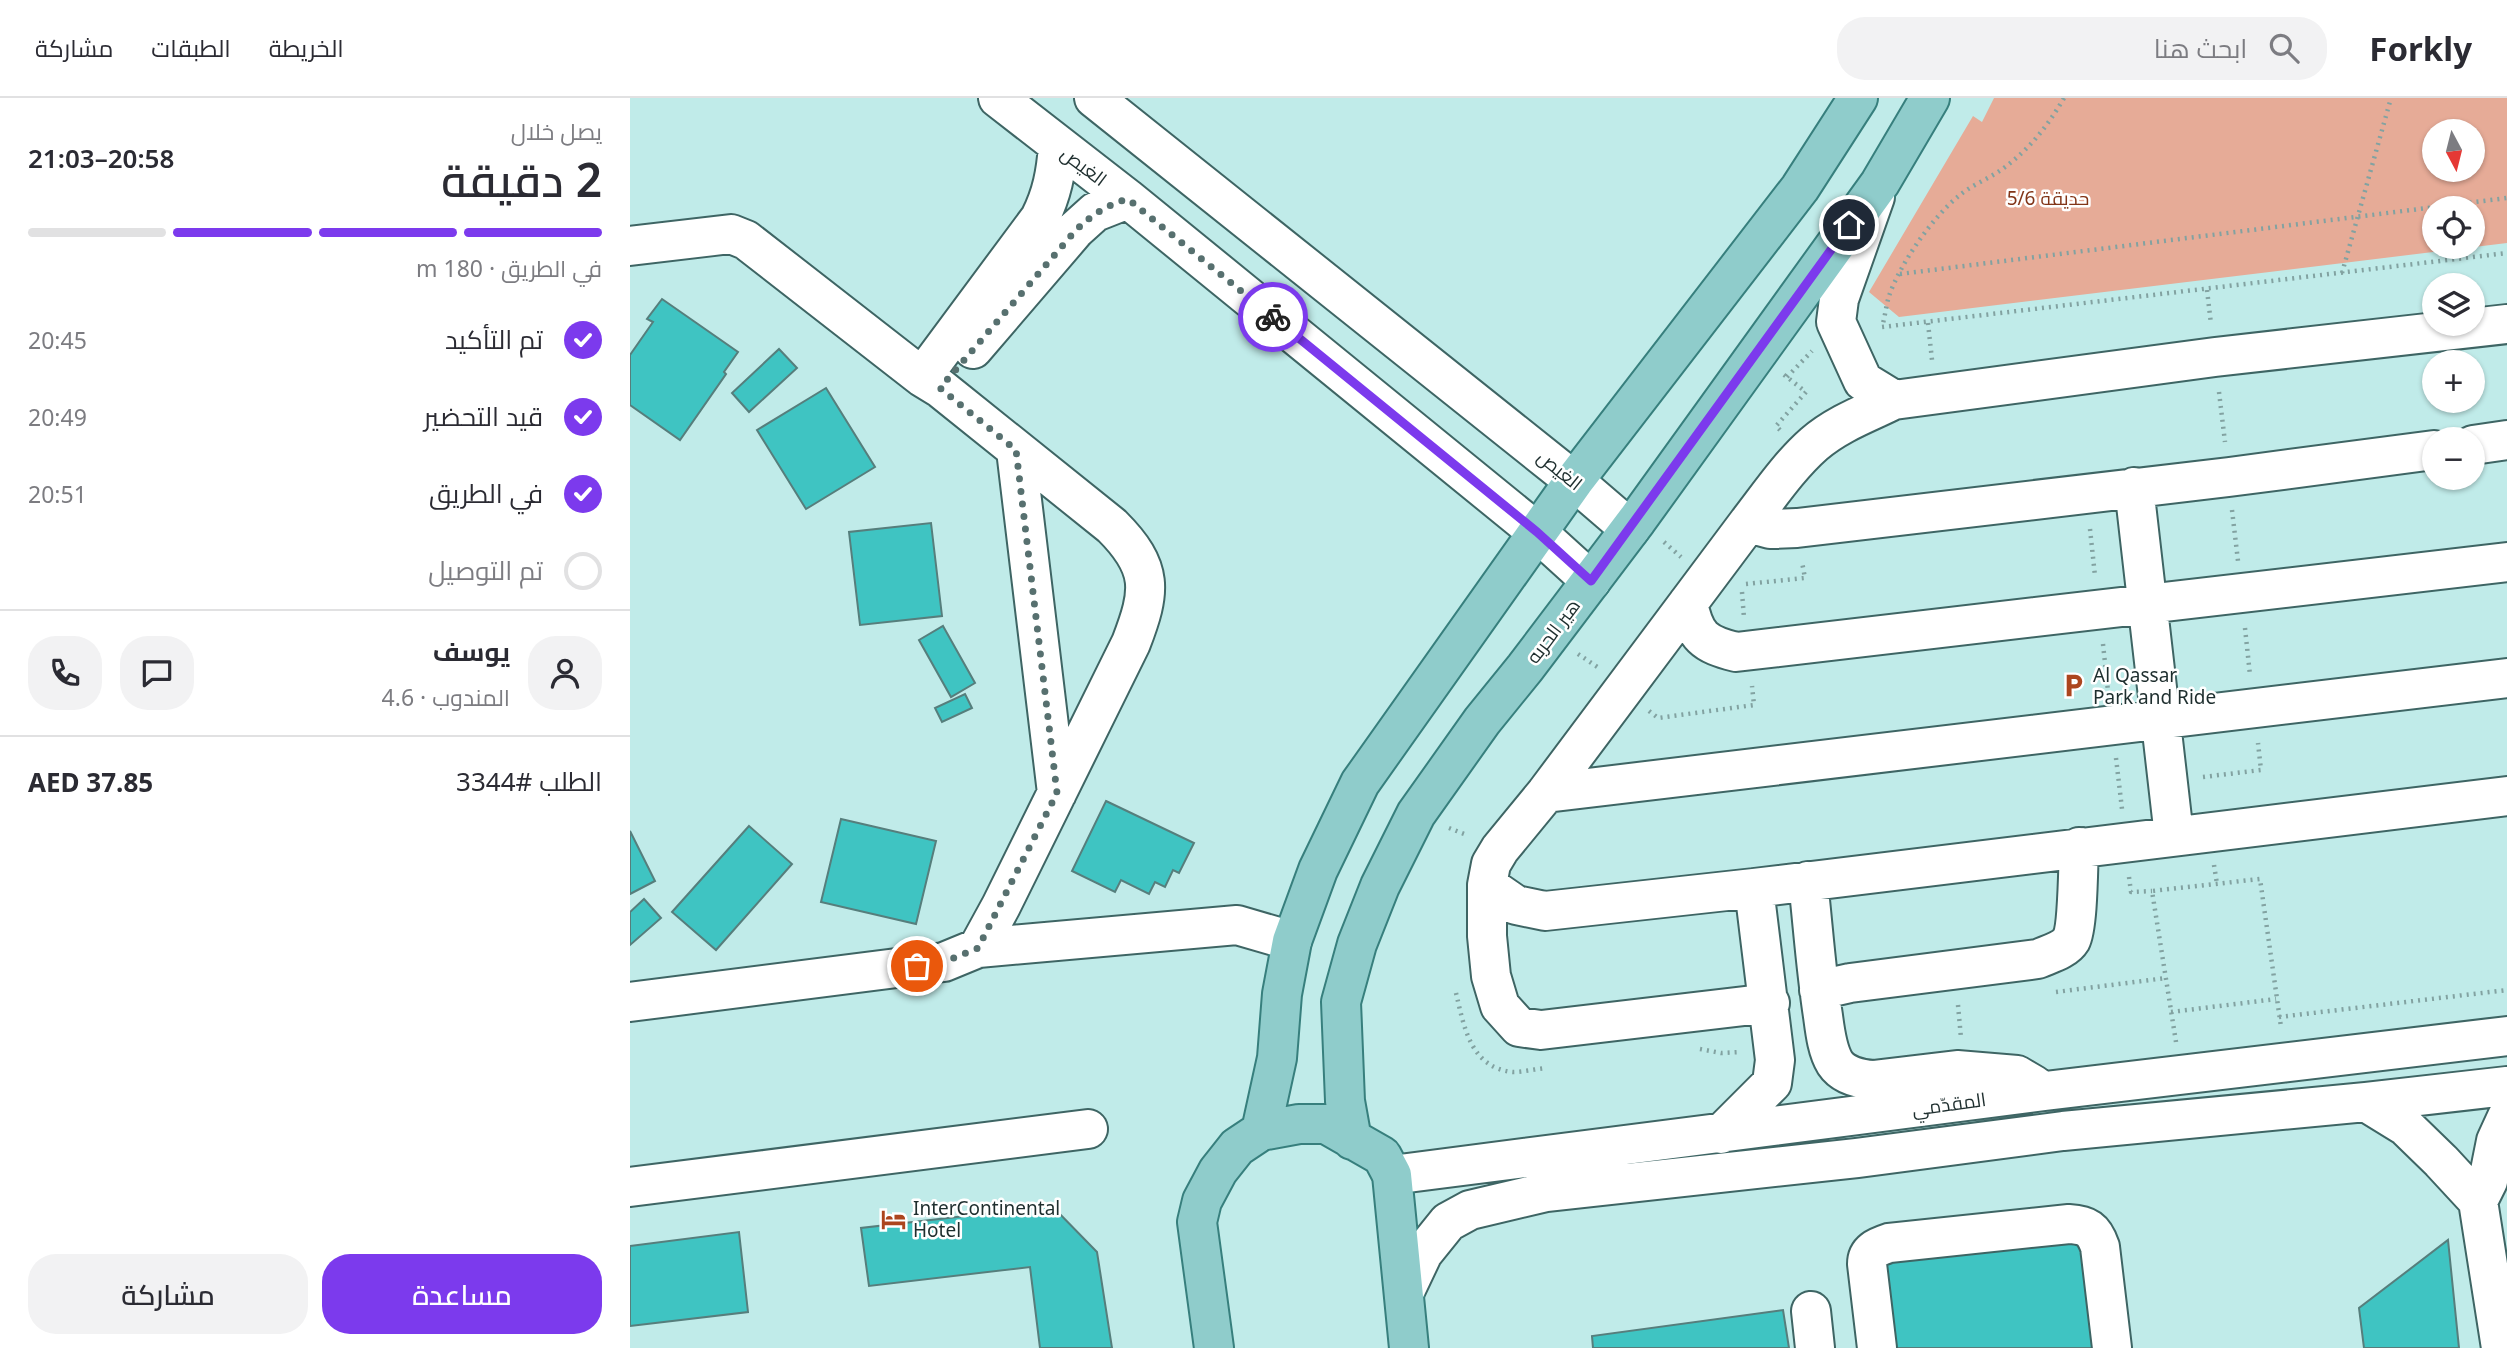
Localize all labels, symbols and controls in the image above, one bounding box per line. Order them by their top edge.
search box [1837,17,2327,80]
text: Forkly [2369,26,2472,71]
icon: search [2265,29,2303,67]
text: ابحث هنا [2154,30,2247,66]
text: مشاركة [35,31,113,64]
text: الطبقات [151,31,231,64]
text: الخريطة [269,31,344,64]
text: يصل خلال [511,115,602,147]
north arrow [2422,119,2485,182]
map controls [2422,119,2485,490]
text: 20:58–21:03 [28,140,174,176]
street label: الغيص [1056,140,1112,192]
text: 2 دقيقة [441,148,602,210]
park label: حديقة 5/6 [2007,185,2089,211]
pin [1819,195,1879,255]
button: locate [2422,196,2485,259]
icon: home [1830,206,1868,244]
text: في الطريق · 180 m [416,252,602,284]
button: layers [2422,273,2485,336]
courier [1238,282,1308,352]
icon: bike [1254,298,1292,336]
text: تم التأكيد [445,321,543,357]
icon: check [564,321,602,359]
text: 20:45 [28,324,87,356]
button: + [2422,350,2485,413]
text: قيد التحضير [424,398,543,434]
icon: check [564,398,602,436]
text: 20:49 [28,401,87,433]
button: − [2422,427,2485,490]
street label: الغيص [1532,444,1588,496]
text: في الطريق [429,475,543,511]
icon: check [564,475,602,513]
text: 20:51 [28,478,87,510]
text: تم التوصيل [428,552,543,588]
street label: هير الحربه [1520,593,1586,669]
text: يوسف [433,633,510,669]
button: phone [28,636,102,710]
button: chat [120,636,194,710]
button: person [528,636,602,710]
place label: Al Qassar Park and Ride [2093,662,2216,710]
parking icon: Al Qassar Park and Ride [2059,672,2087,700]
text: المندوب · 4.6 [382,681,510,713]
text: الطلب #3344 [456,763,602,799]
text: AED 37.85 [28,764,153,800]
pin [887,936,947,996]
icon: bag [898,947,936,985]
street label: المقدّمي [1910,1086,1988,1124]
place label: InterContinental Hotel [913,1195,1060,1243]
hotel icon: InterContinental Hotel [879,1205,907,1233]
button: مشاركة [28,1254,308,1334]
button: مساعدة [322,1254,602,1334]

